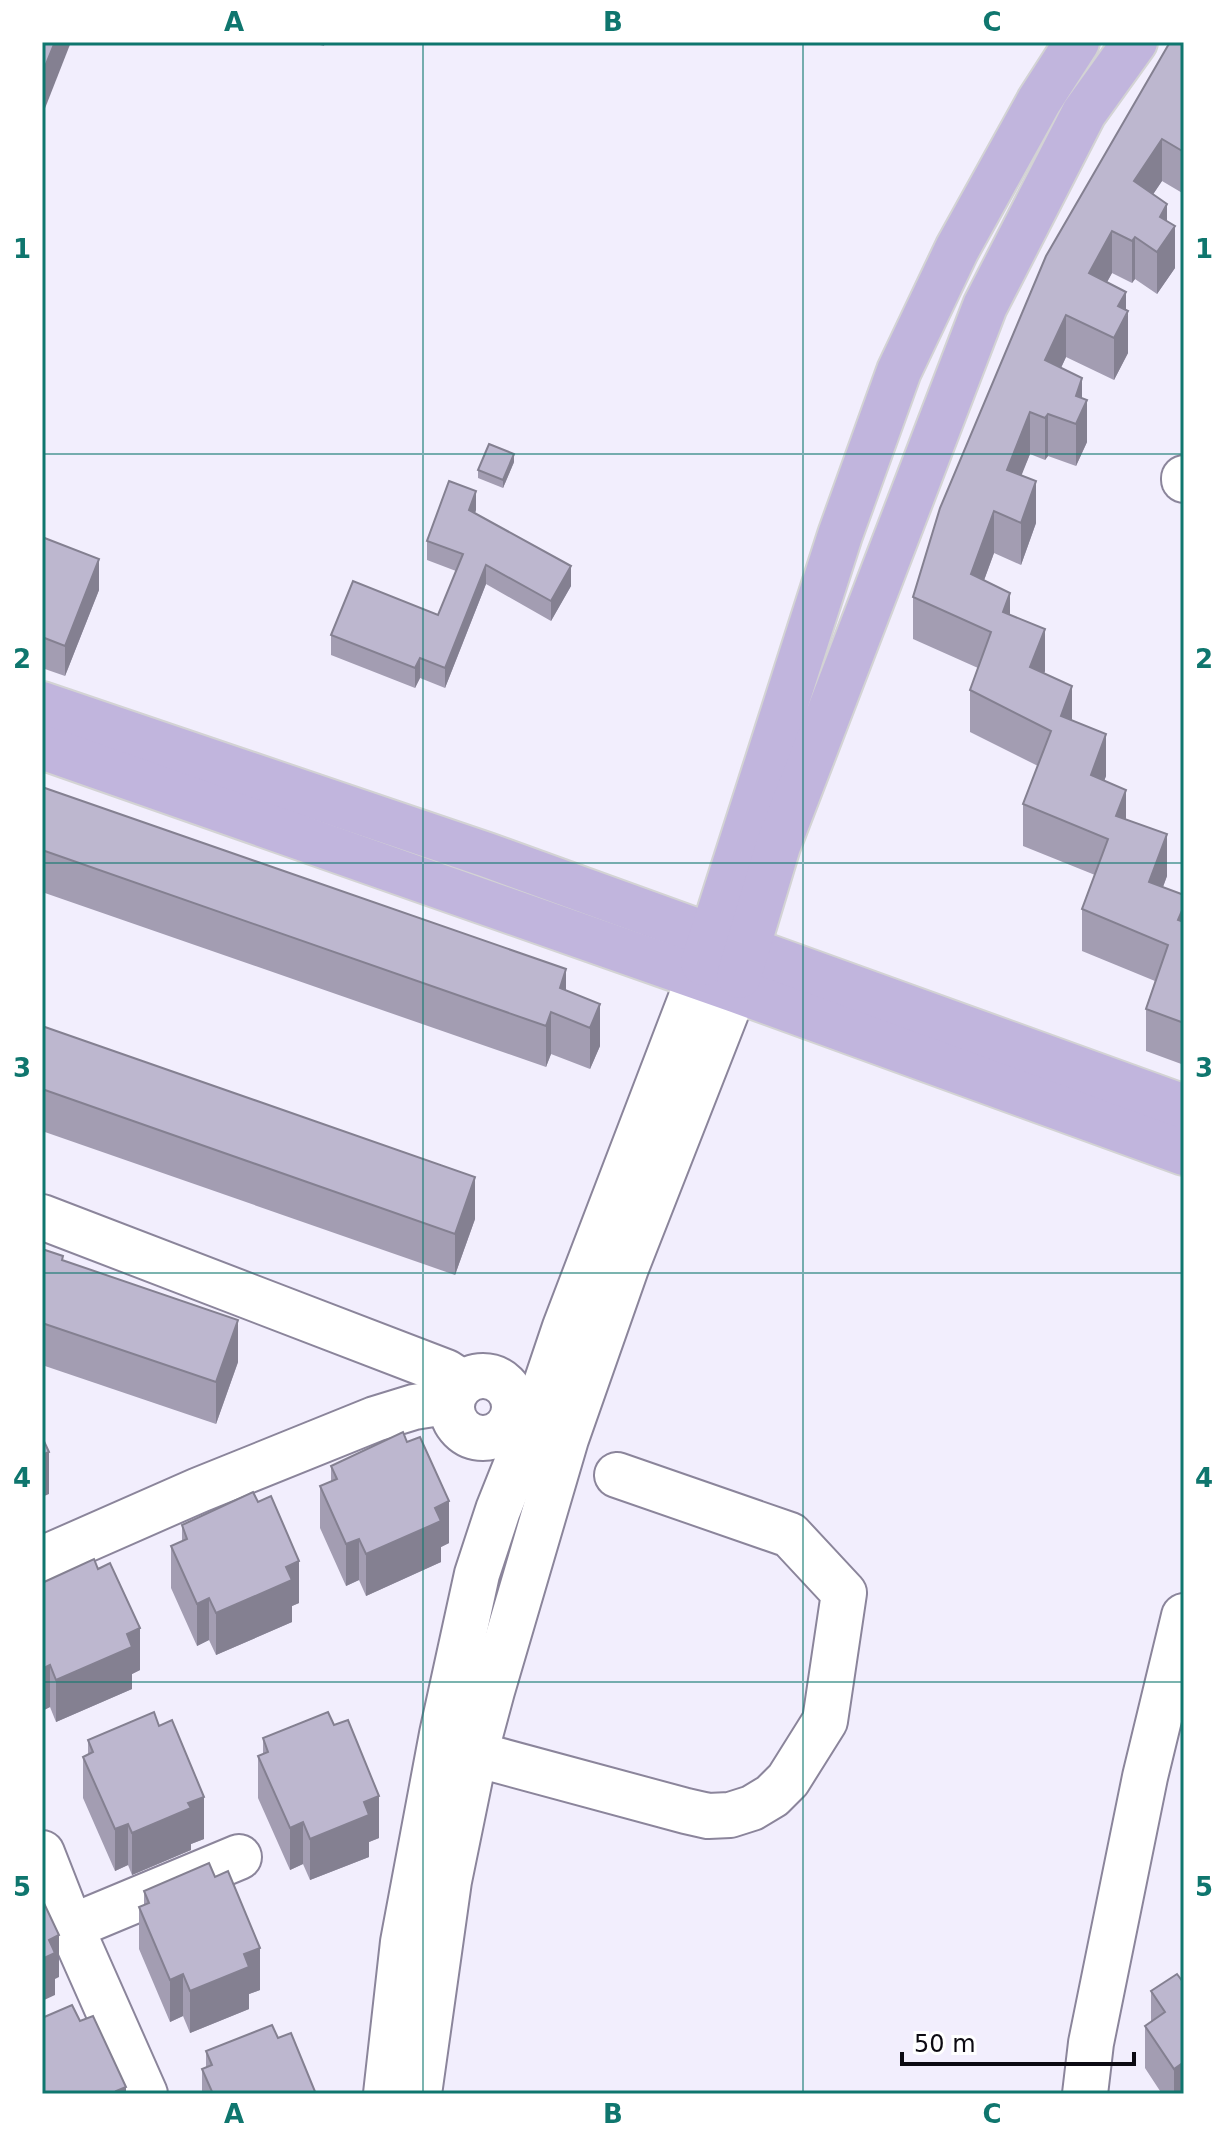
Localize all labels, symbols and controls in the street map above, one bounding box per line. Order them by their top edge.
text: A [224,7,244,37]
text: B [603,7,623,37]
text: C [982,7,1002,37]
text: 1 [13,234,31,264]
text: 1 [1195,234,1213,264]
text: 2 [13,644,31,674]
text: 2 [1195,644,1213,674]
text: 3 [13,1053,31,1083]
text: 3 [1195,1053,1213,1083]
text: 4 [13,1463,31,1493]
text: 4 [1195,1463,1213,1493]
text: 5 [13,1872,31,1902]
text: 5 [1195,1872,1213,1902]
scale bar [902,2016,1134,2066]
text: 50 m [914,2030,976,2058]
text: A [224,2099,244,2129]
text: B [603,2099,623,2129]
text: C [982,2099,1002,2129]

